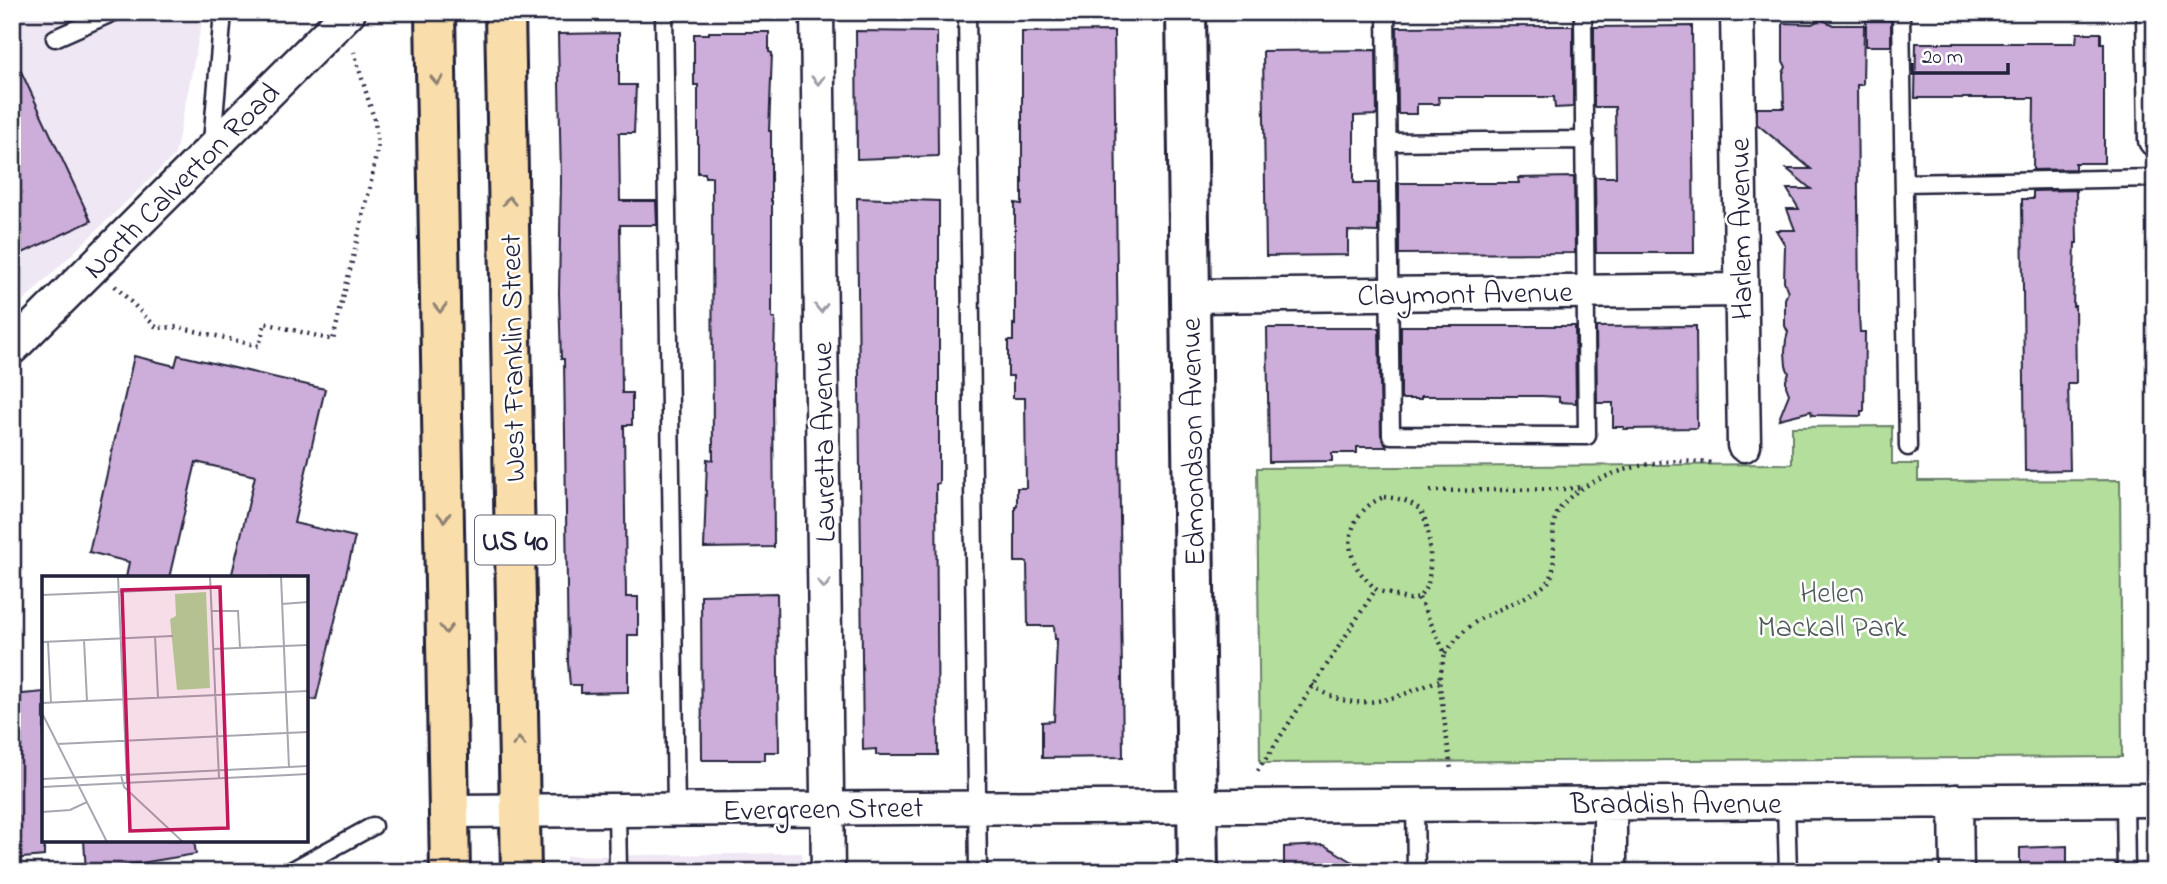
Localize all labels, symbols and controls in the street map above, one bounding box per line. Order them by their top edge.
scale bar [1912,32,2008,76]
text: 20 m [1922,43,1963,73]
street label: North Calverton Road [75,73,292,291]
one-way arrow [429,75,444,86]
one-way arrow [810,76,826,86]
street label: Harlem Avenue [1719,137,1767,320]
one-way arrow [501,195,516,206]
street label: West Franklin Street [491,233,539,482]
street label: Claymont Avenue [1357,272,1574,320]
one-way arrow [433,303,448,314]
one-way arrow [813,303,829,314]
street label: Edmondson Avenue [1171,317,1219,567]
street label: Lauretta Avenue [802,341,850,543]
one-way arrow [436,512,452,523]
road number: US 40 [475,516,555,564]
park label: Helen Mackall Park [1758,573,1907,651]
inset map [42,576,308,842]
one-way arrow [817,579,832,590]
one-way arrow [438,624,454,635]
one-way arrow [511,737,527,747]
street label: Braddish Avenue [1569,784,1782,828]
street label: Evergreen Street [722,787,924,835]

